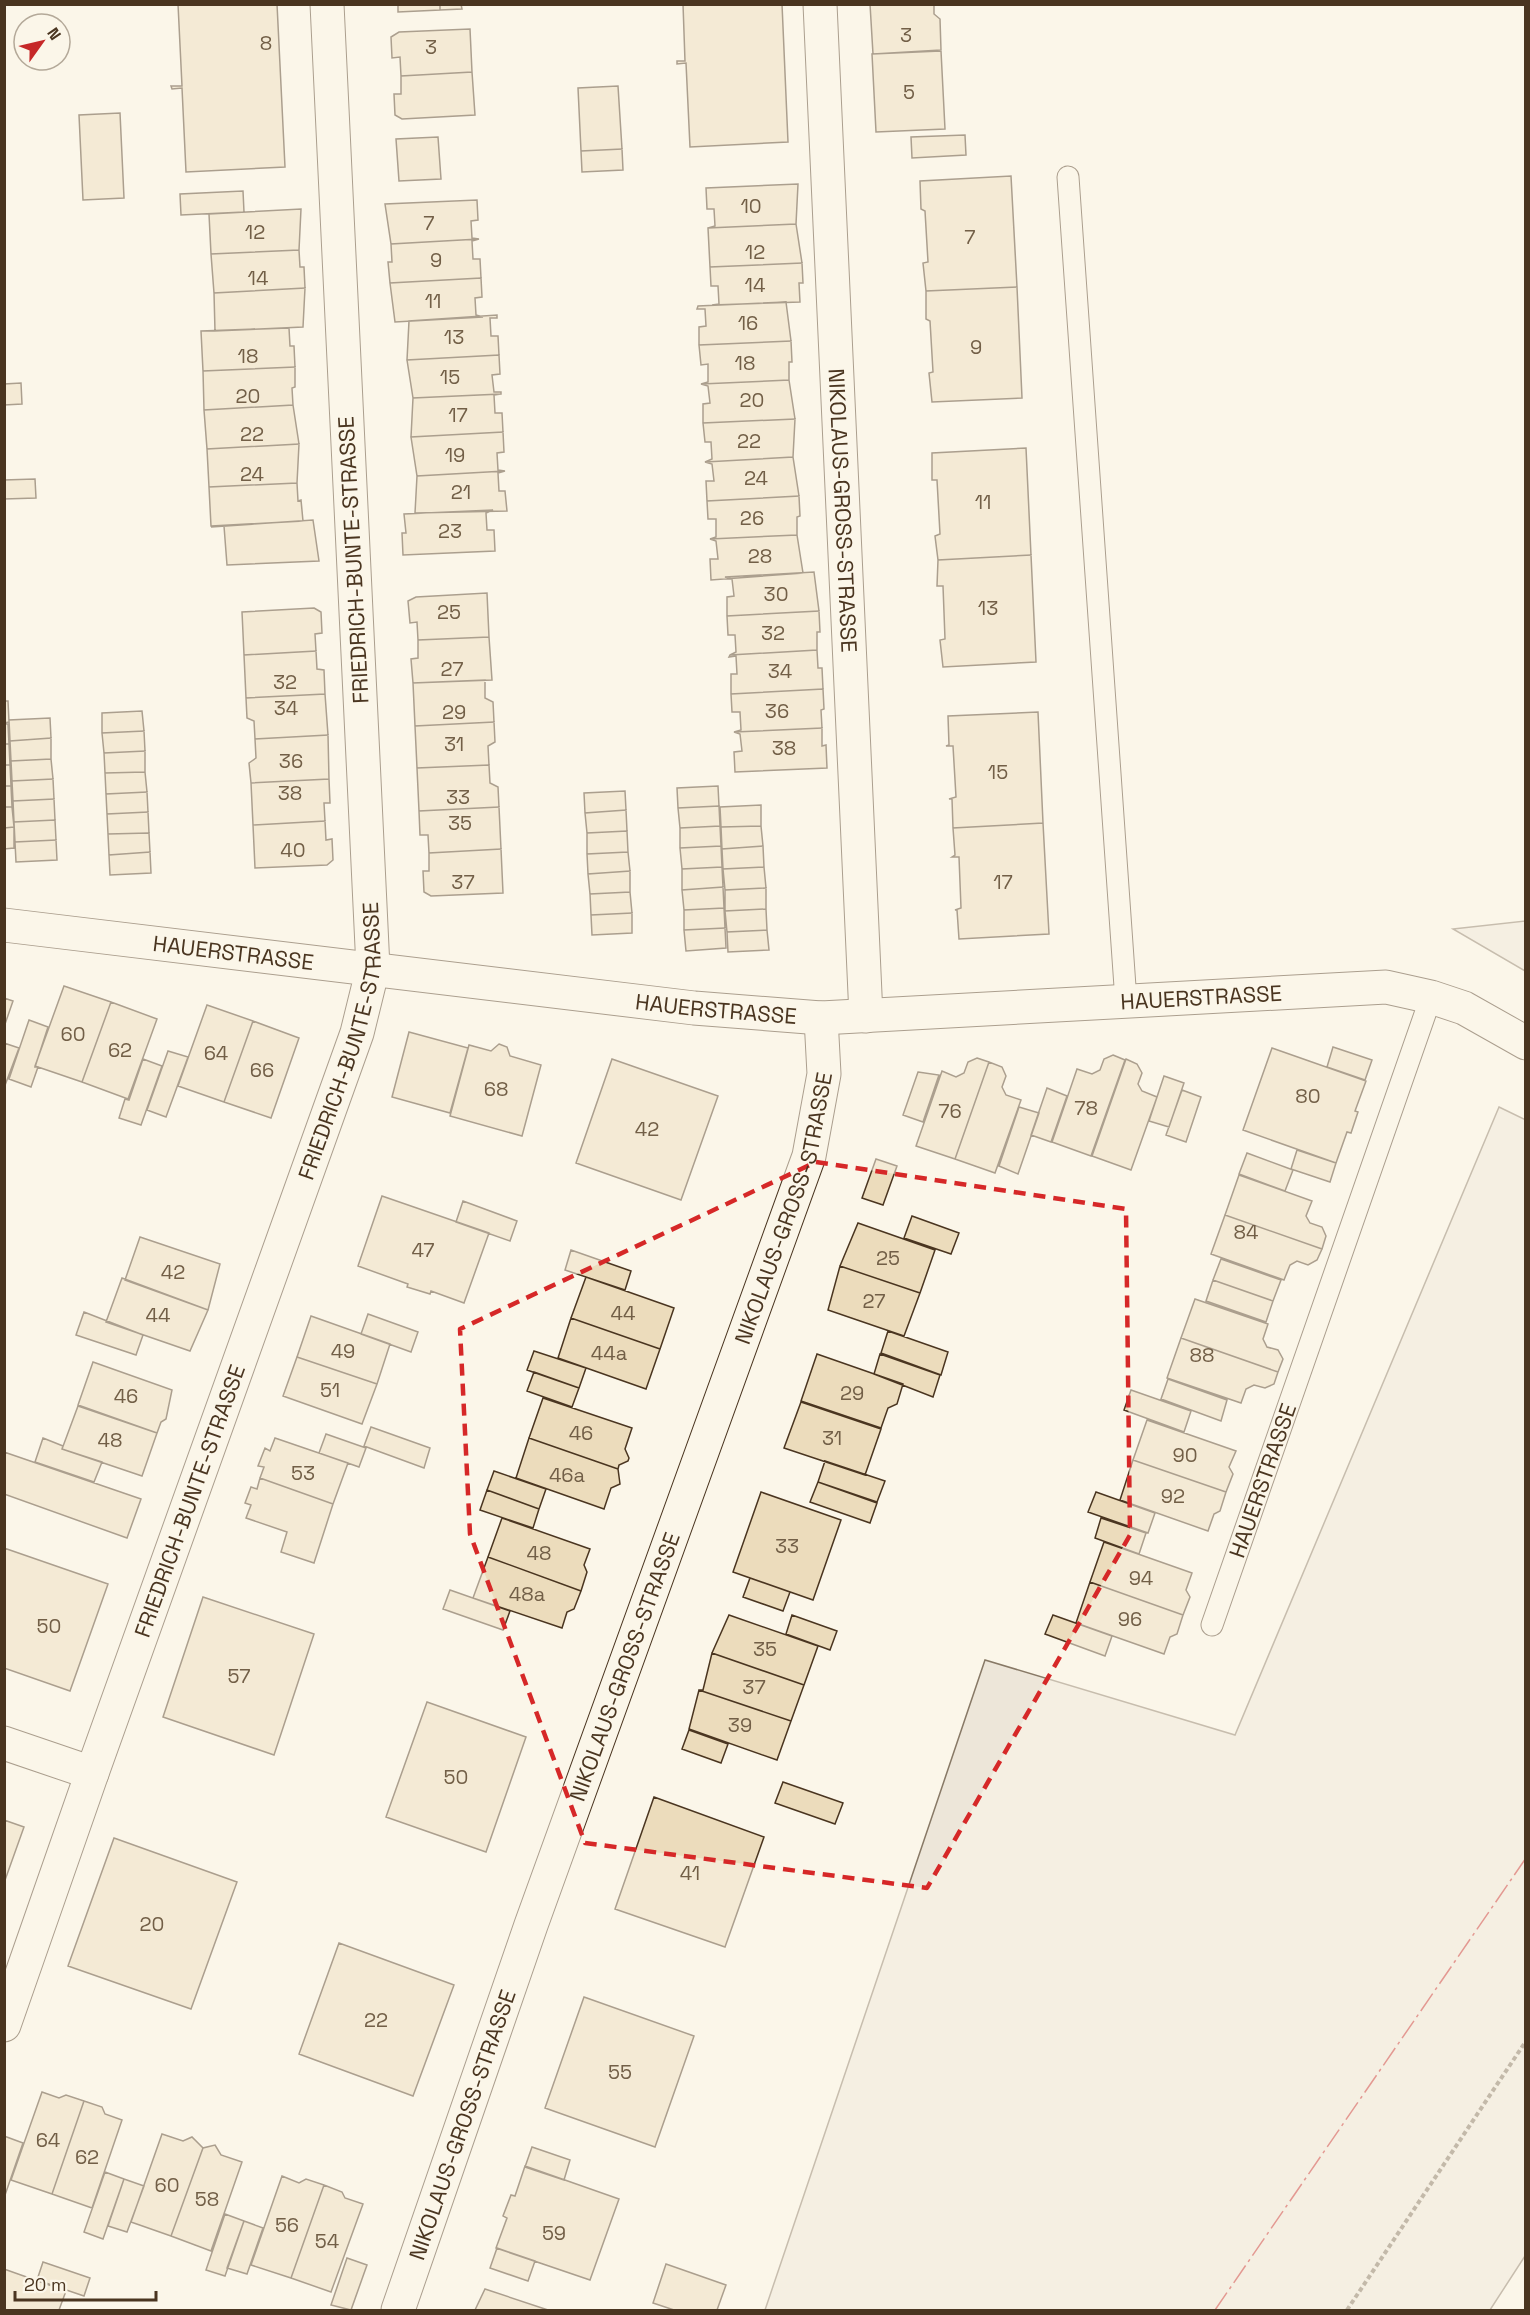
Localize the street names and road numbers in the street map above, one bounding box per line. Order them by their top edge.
street label: NIKOLAUS-GROSS-STRASSE [823,368,863,653]
street label: FRIEDRICH-BUNTE-STRASSE [331,416,375,704]
street label: FRIEDRICH-BUNTE-STRASSE [292,901,387,1184]
street label: HAUERSTRASSE [151,929,315,976]
street label: HAUERSTRASSE [1120,979,1283,1016]
street label: HAUERSTRASSE [634,987,798,1030]
street label: NIKOLAUS-GROSS-STRASSE [728,1070,838,1348]
street label: FRIEDRICH-BUNTE-STRASSE [128,1361,251,1641]
street label: HAUERSTRASSE [1223,1400,1302,1562]
street label: NIKOLAUS-GROSS-STRASSE [563,1528,686,1805]
street label: NIKOLAUS-GROSS-STRASSE [402,1986,522,2264]

